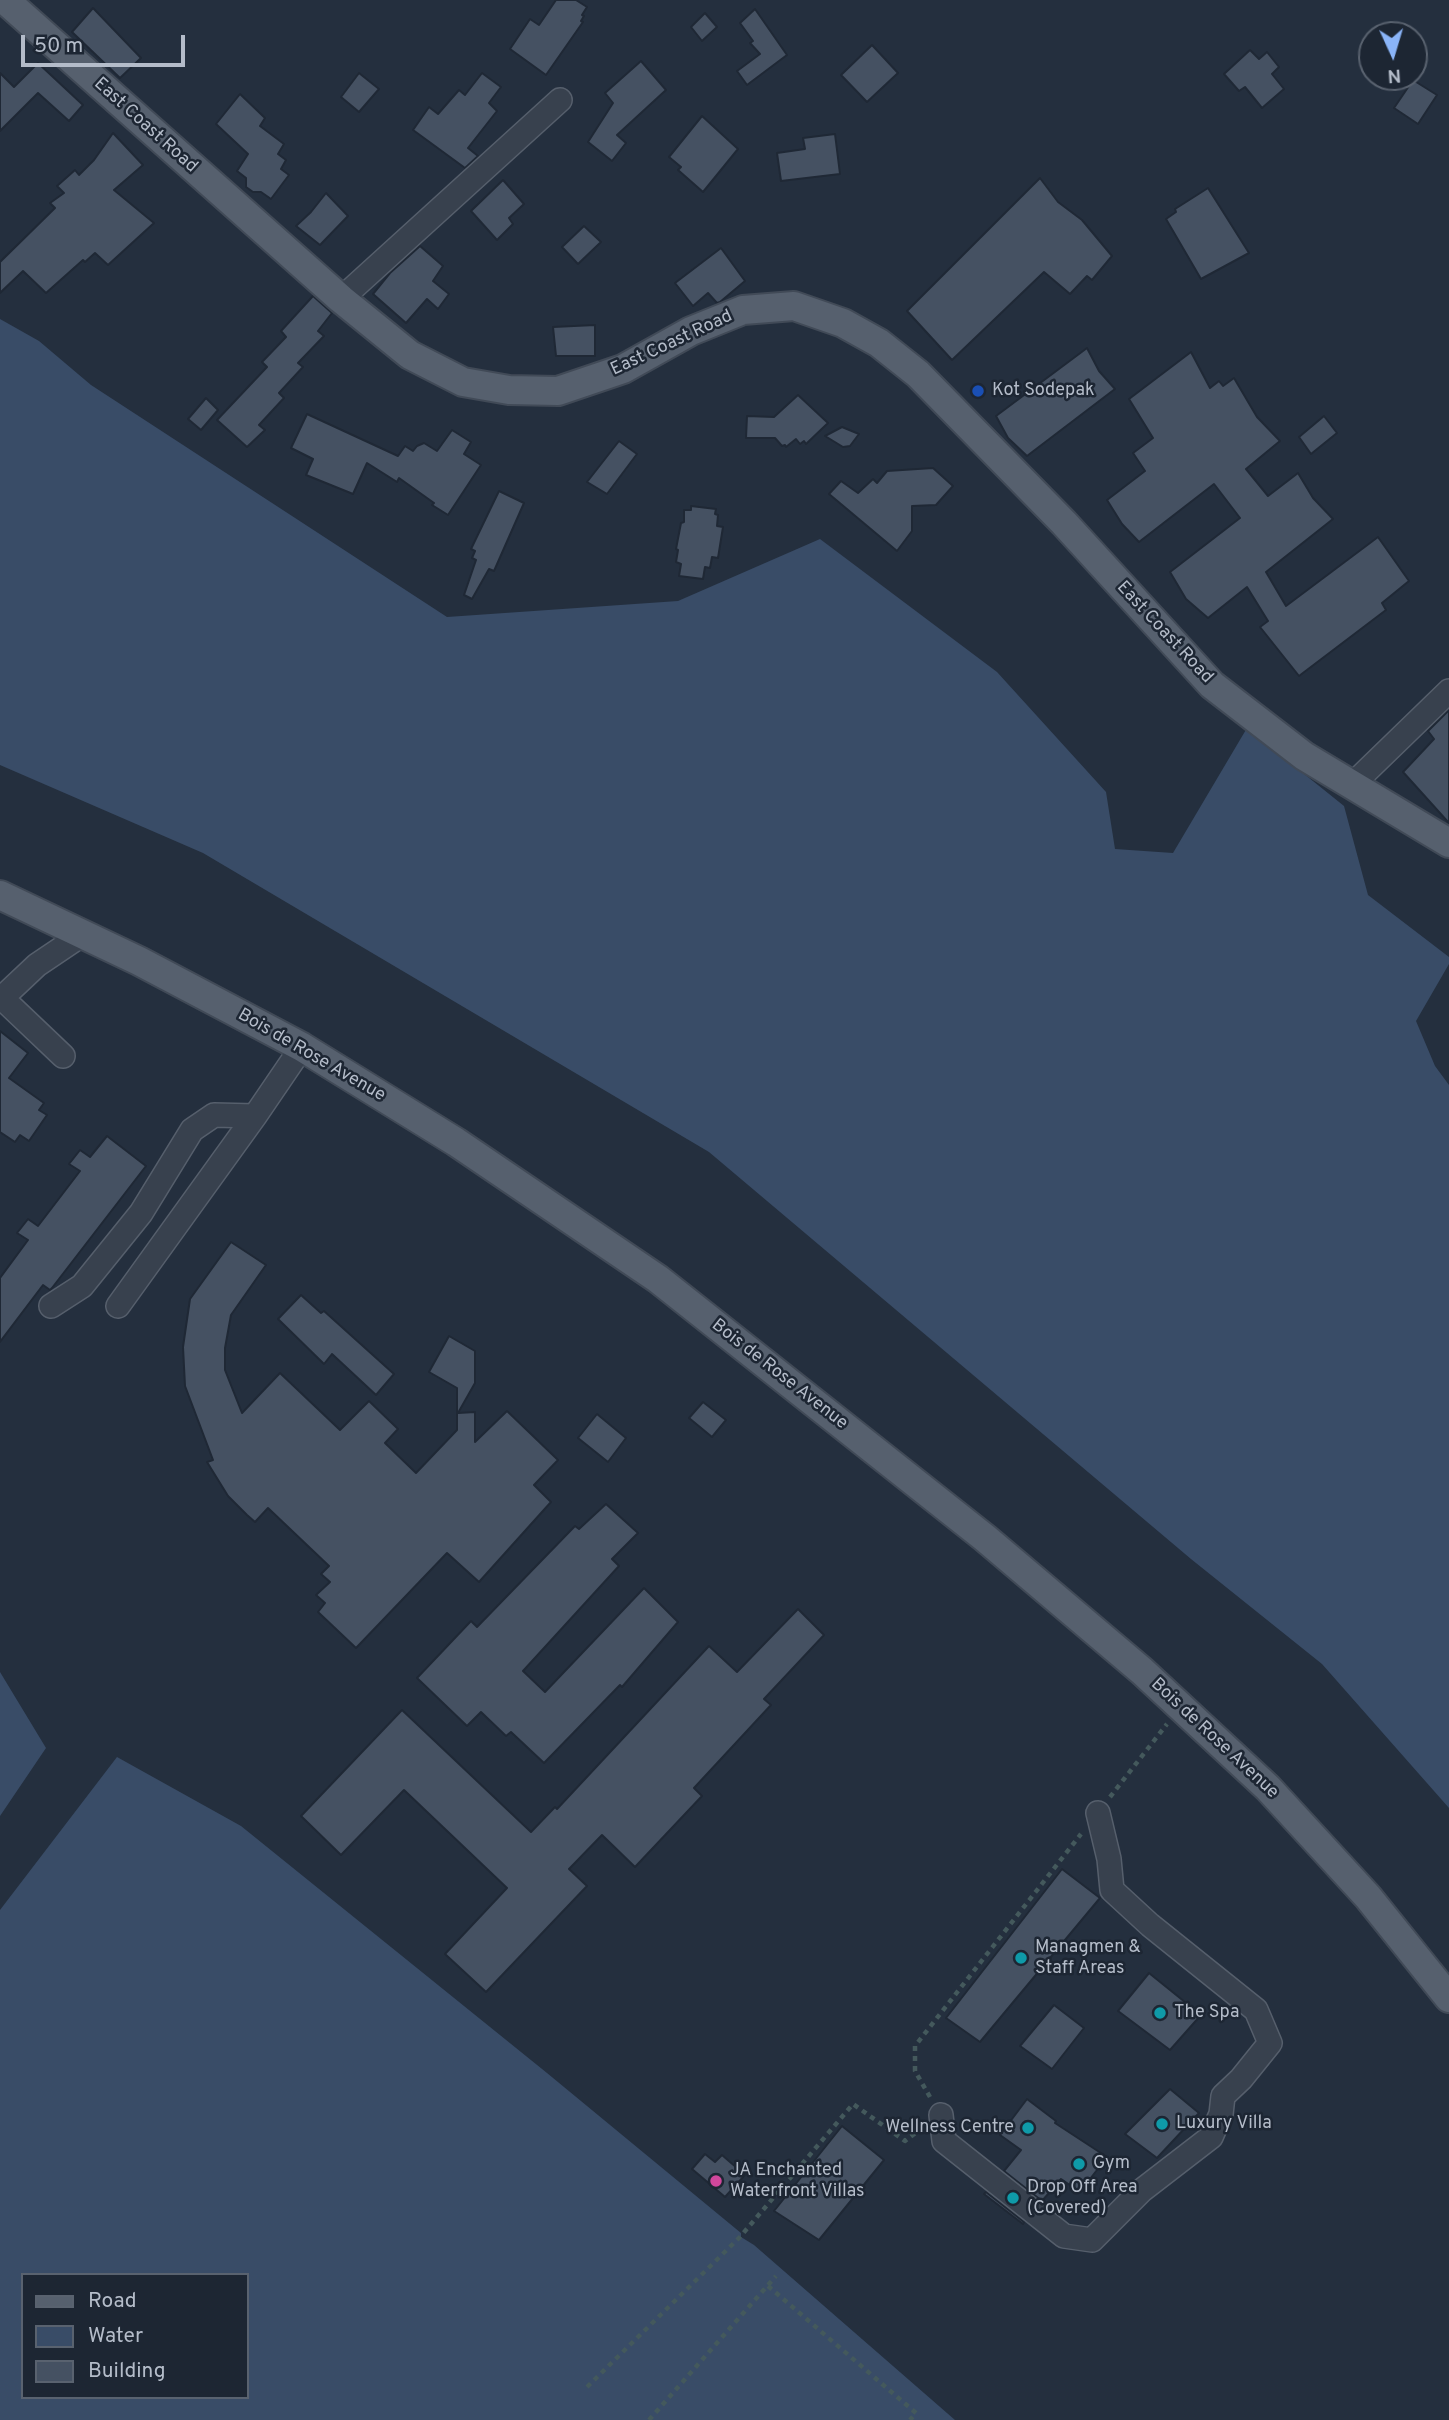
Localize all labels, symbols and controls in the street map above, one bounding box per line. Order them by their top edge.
scale bar [24,21,189,65]
north arrow [1358,21,1428,91]
text: 50 m [34,33,83,60]
text: N [1387,63,1402,87]
street label: East Coast Road [89,74,201,178]
street label: East Coast Road [608,306,736,382]
place label: Kot Sodepak [992,380,1095,402]
marker: Kot Sodepak [970,383,986,399]
street label: East Coast Road [1111,577,1217,689]
street label: Bois de Rose Avenue [233,1005,389,1107]
street label: Bois de Rose Avenue [707,1315,851,1435]
street label: Bois de Rose Avenue [1146,1674,1282,1804]
place label: Managmen & Staff Areas [1035,1937,1141,1980]
marker: Managmen & Staff Areas [1013,1950,1029,1966]
place label: The Spa [1174,2002,1239,2024]
marker: The Spa [1152,2005,1168,2021]
place label: Luxury Villa [1176,2113,1272,2135]
marker: Luxury Villa [1154,2116,1170,2132]
place label: Wellness Centre [885,2117,1014,2139]
marker: Wellness Centre [1020,2120,1036,2136]
place label: Gym [1093,2153,1130,2175]
marker: Gym [1071,2156,1087,2172]
place label: JA Enchanted Waterfront Villas [730,2160,865,2202]
marker: JA Enchanted Waterfront Villas [708,2173,724,2189]
place label: Drop Off Area (Covered) [1027,2177,1138,2220]
marker: Drop Off Area (Covered) [1005,2190,1021,2206]
legend [21,2273,248,2399]
text: Road [88,2288,137,2315]
text: Water [88,2323,143,2350]
text: Building [88,2358,166,2385]

